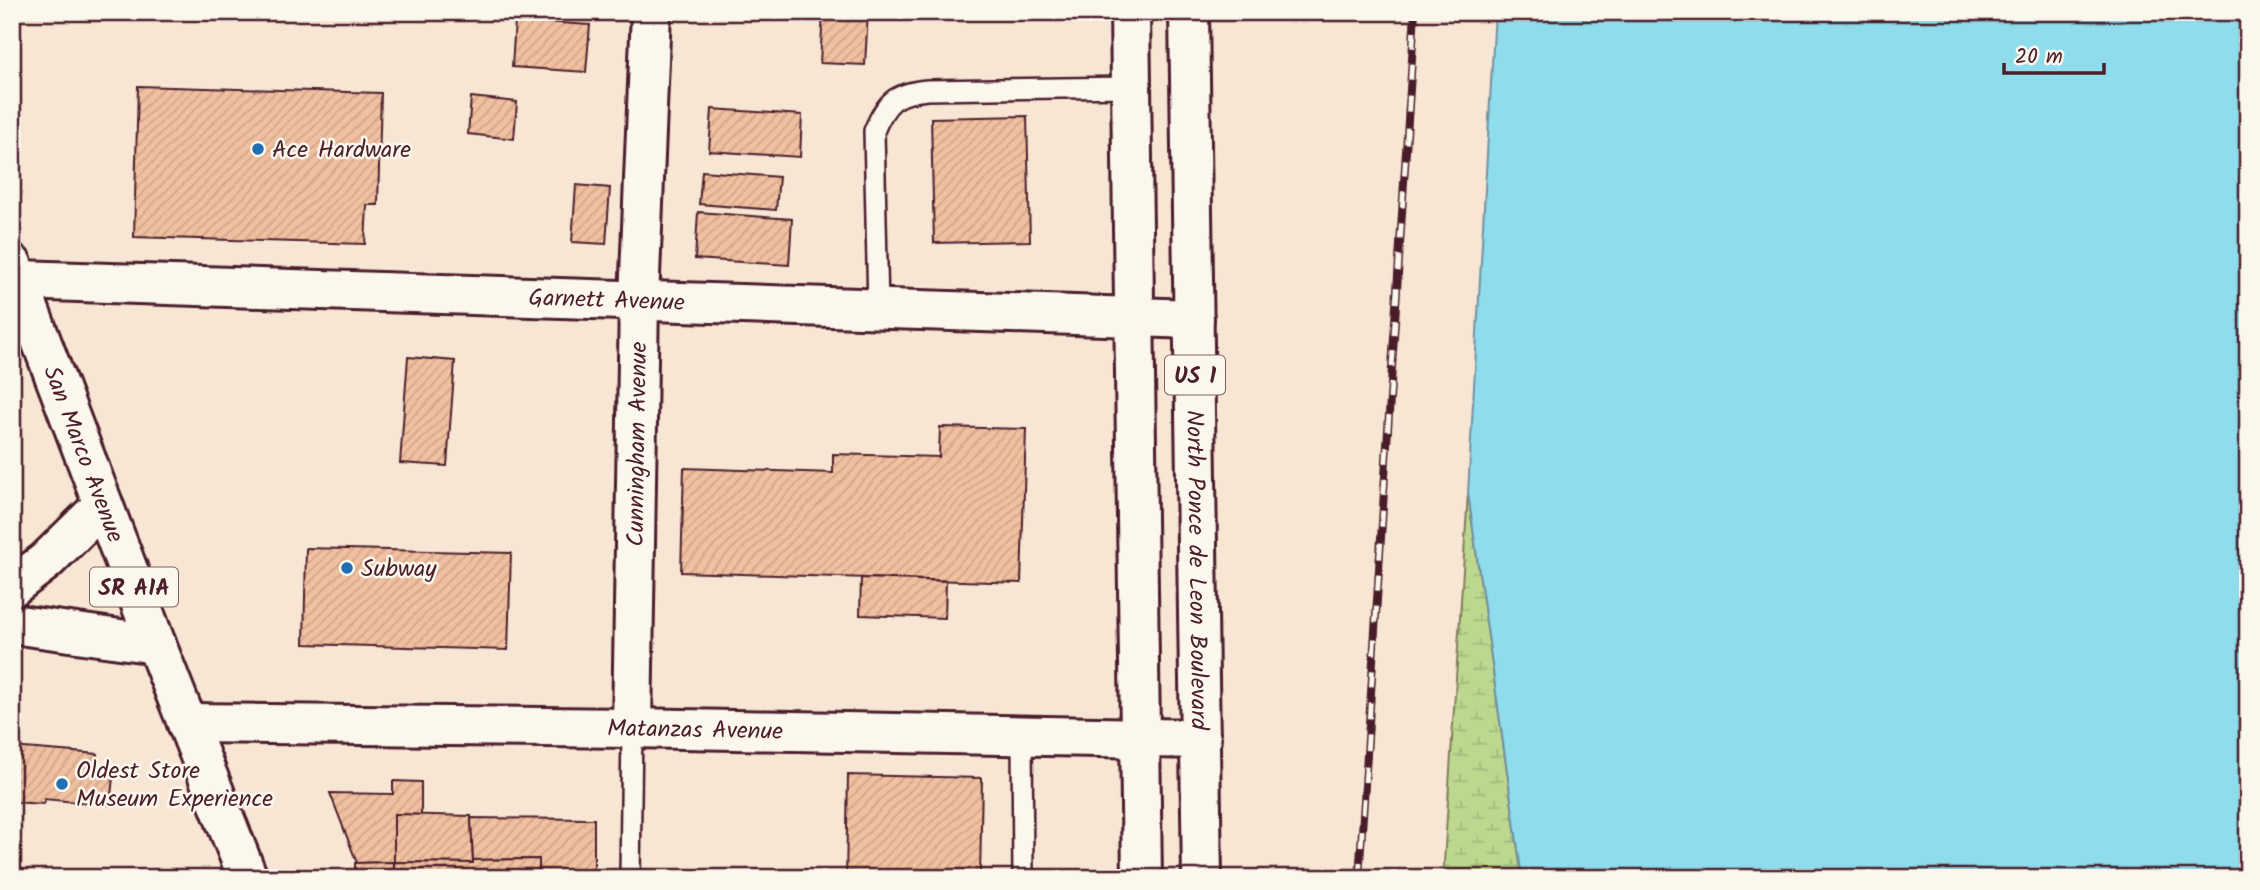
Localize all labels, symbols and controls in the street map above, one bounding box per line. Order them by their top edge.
scale bar [2004,32,2104,76]
text: 20 m [2015,41,2063,74]
place label: Ace Hardware [272,131,411,170]
marker: Ace Hardware [250,141,266,157]
street label: Garnett Avenue [528,279,686,323]
street label: Cunningham Avenue [617,341,659,547]
road number: US 1 [1165,356,1225,394]
street label: San Marco Avenue [31,360,134,549]
street label: North Ponce de Leon Boulevard [1174,410,1218,731]
place label: Subway [361,550,437,589]
marker: Subway [339,560,355,576]
road number: SR A1A [90,568,178,607]
street label: Matanzas Avenue [607,710,783,752]
place label: Oldest Store Museum Experience [76,752,273,819]
marker: Oldest Store Museum Experience [54,776,70,792]

